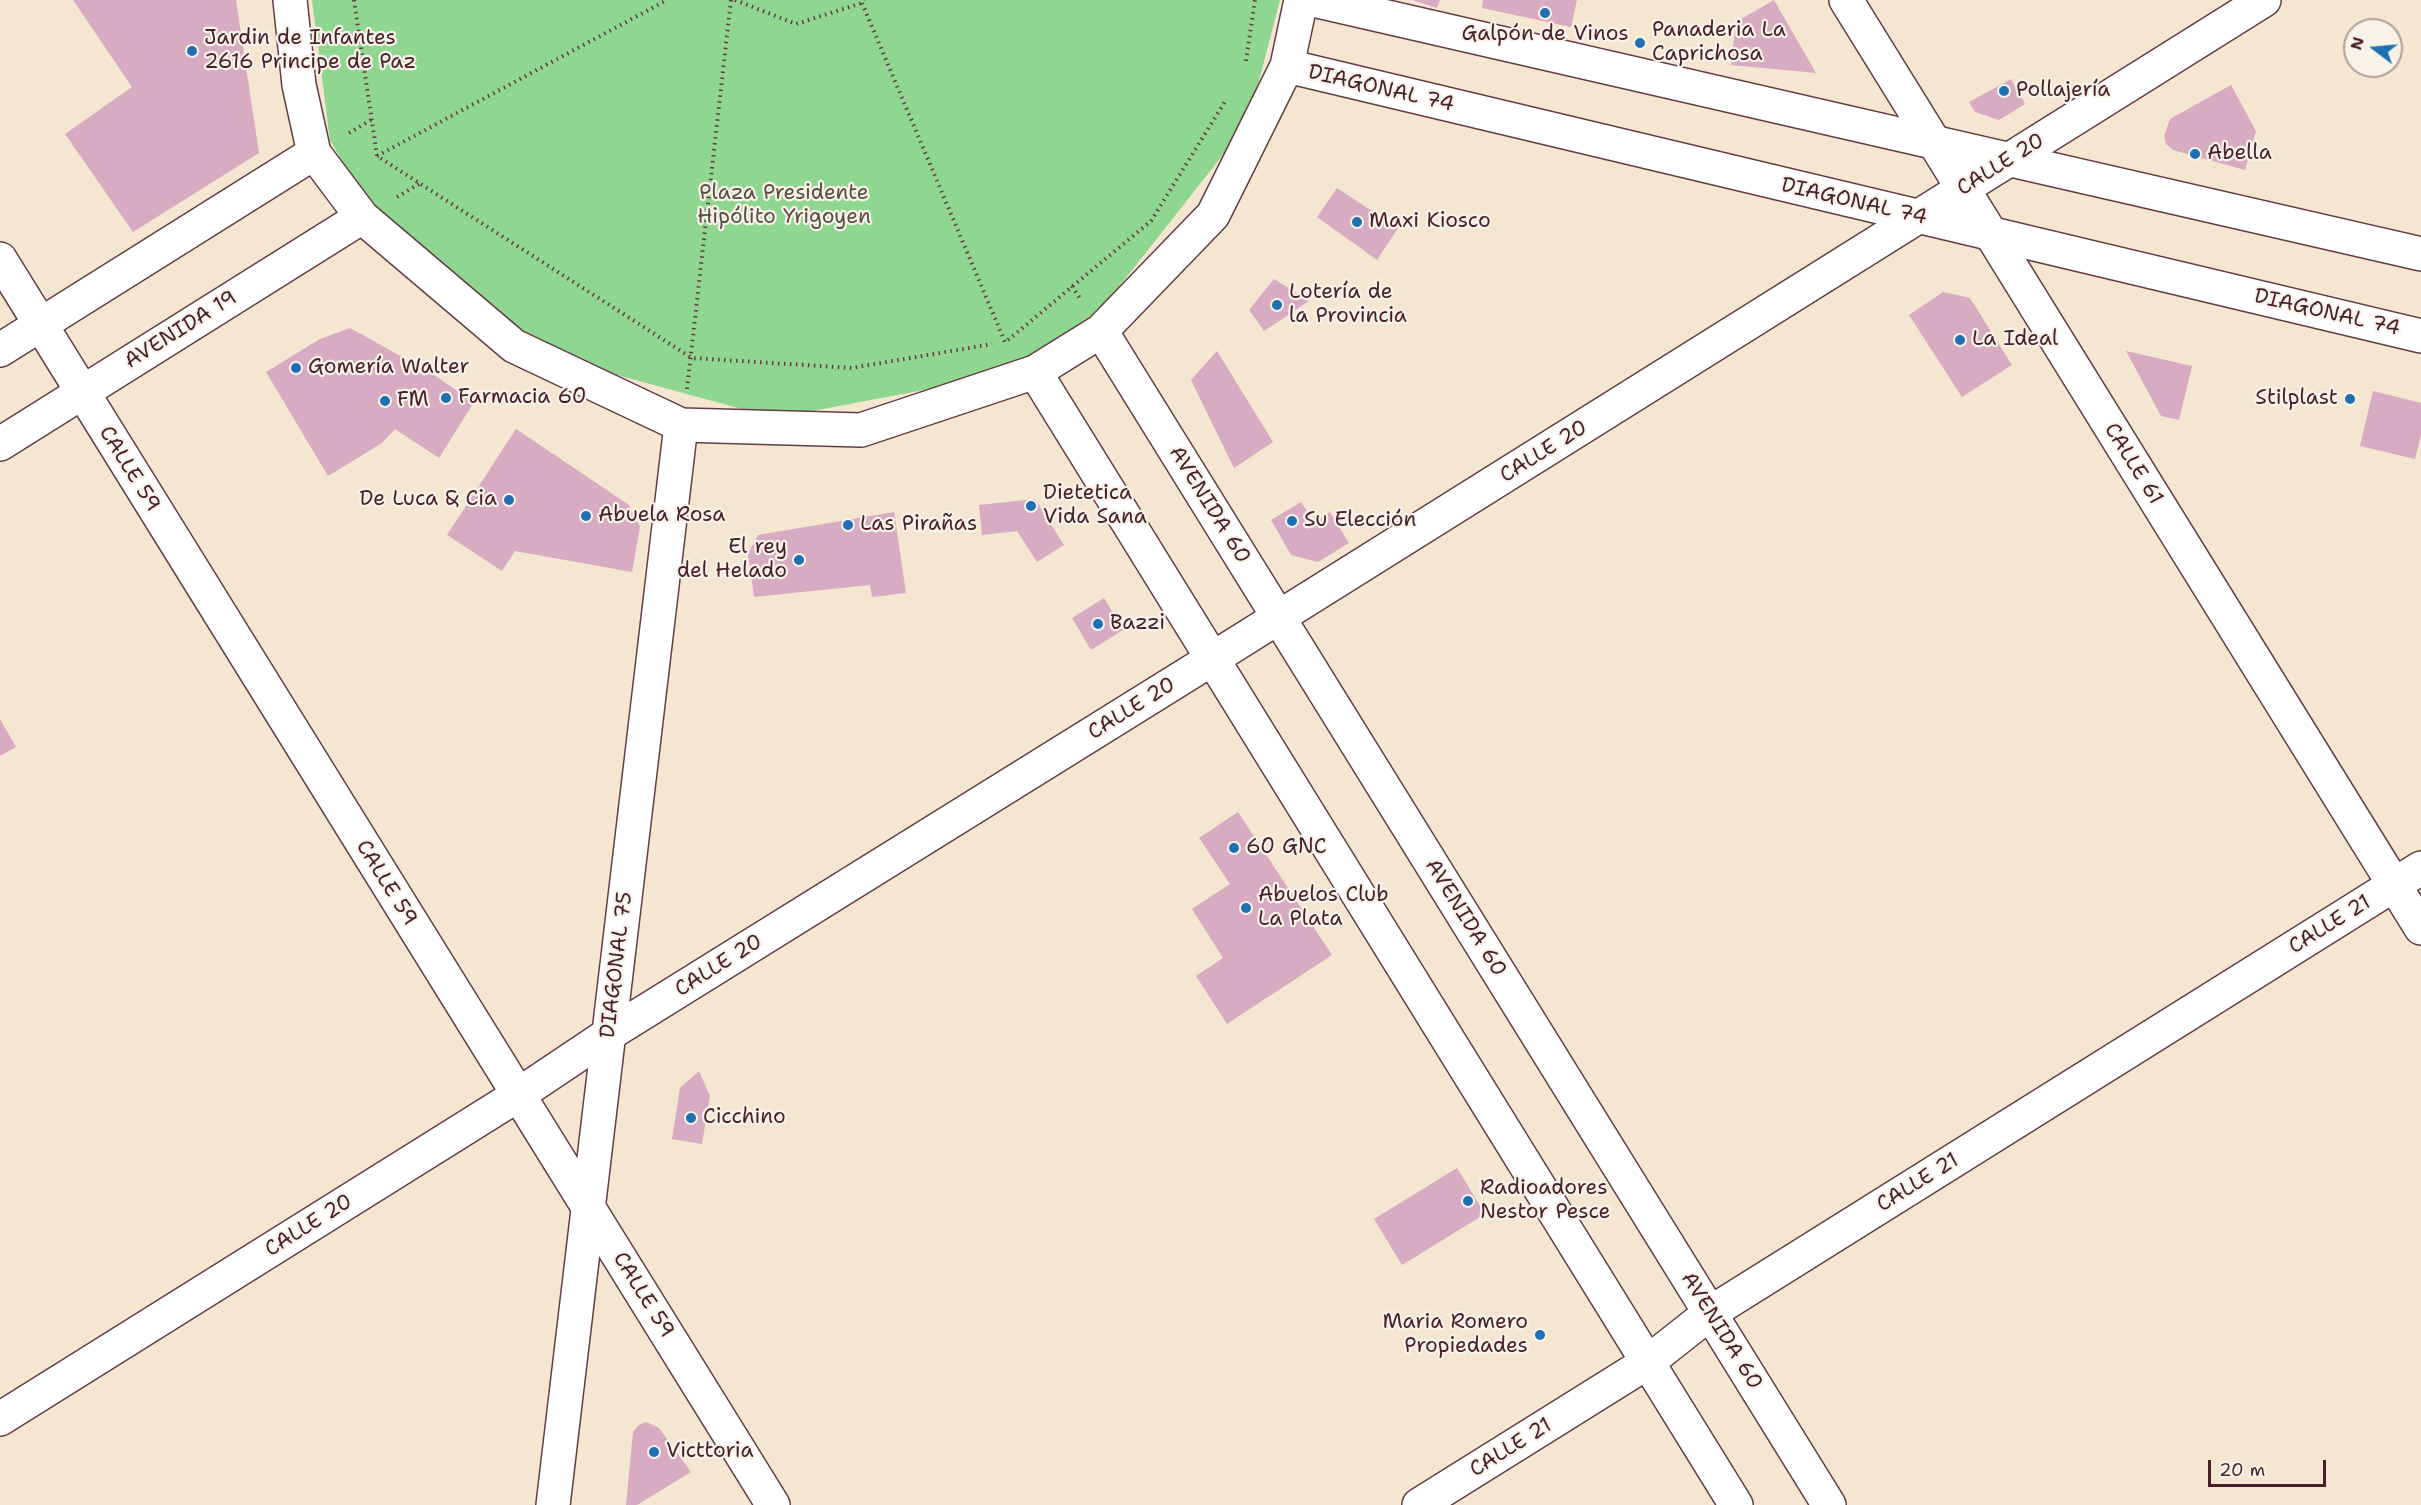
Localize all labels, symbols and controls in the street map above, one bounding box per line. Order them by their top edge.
marker: Galpón de Vinos [1538,6,1552,20]
place label: Panaderia La Caprichosa [1652,18,1786,68]
north arrow [2343,18,2403,78]
place label: Galpón de Vinos [1461,22,1629,48]
place label: Jardin de Infantes 2616 Principe de Paz [204,26,416,76]
text: N [2345,34,2369,52]
marker: Panaderia La Caprichosa [1633,36,1647,50]
marker: Jardin de Infantes 2616 Principe de Paz [185,44,199,58]
street label: DIAGONAL 74 [1306,60,1456,118]
place label: Pollajería [2016,78,2110,104]
marker: Pollajería [1997,84,2011,98]
street label: CALLE 20 [1953,128,2049,202]
place label: Abella [2207,141,2272,167]
marker: Abella [2188,147,2202,161]
street label: DIAGONAL 74 [1779,173,1929,231]
park label: Plaza Presidente Hipólito Yrigoyen [697,181,871,231]
place label: Maxi Kiosco [1369,209,1491,235]
marker: Maxi Kiosco [1350,215,1364,229]
place label: Lotería de la Provincia [1289,280,1407,330]
street label: DIAGONAL 74 [2252,284,2402,342]
street label: AVENIDA 19 [120,286,242,374]
marker: Lotería de la Provincia [1270,298,1284,312]
place label: La Ideal [1972,327,2058,353]
marker: La Ideal [1953,333,1967,347]
place label: Gomería Walter [308,355,469,381]
marker: Gomería Walter [289,361,303,375]
place label: Farmacia 60 [458,385,586,411]
place label: Stilplast [2255,386,2338,412]
place label: FM [397,388,429,414]
marker: Farmacia 60 [439,391,453,405]
marker: Stilplast [2343,392,2357,406]
marker: FM [378,394,392,408]
street label: CALLE 20 [1496,415,1592,489]
street label: CALLE 61 [2098,419,2168,509]
street label: CALLE 59 [93,422,165,516]
street label: AVENIDA 60 [1163,442,1255,568]
place label: Dietetica Vida Sana [1043,481,1147,531]
place label: De Luca & Cia [360,487,497,513]
marker: De Luca & Cia [502,493,516,507]
marker: Dietetica Vida Sana [1024,499,1038,513]
place label: Abuela Rosa [598,503,725,529]
place label: Su Elección [1304,508,1416,534]
marker: Abuela Rosa [579,509,593,523]
place label: Las Pirañas [860,512,977,538]
marker: Su Elección [1285,514,1299,528]
marker: Las Pirañas [841,518,855,532]
place label: El rey del Helado [677,535,787,585]
marker: El rey del Helado [792,553,806,567]
place label: Bazzi [1110,611,1165,637]
marker: Bazzi [1091,617,1105,631]
street label: CALLE 20 [1084,672,1180,746]
place label: 60 GNC [1246,835,1327,861]
street label: CALLE 59 [350,836,422,930]
marker: 60 GNC [1227,841,1241,855]
street label: AVENIDA 60 [1419,855,1511,981]
place label: Abuelos Club La Plata [1258,883,1389,933]
street label: DIAGONAL 75 [596,890,638,1040]
street label: CALLE 21 [2284,890,2376,960]
marker: Abuelos Club La Plata [1239,901,1253,915]
street label: CALLE 20 [671,929,767,1003]
place label: Cicchino [703,1105,786,1131]
marker: Cicchino [684,1111,698,1125]
street label: CALLE 21 [1872,1148,1964,1218]
place label: Radioadores Nestor Pesce [1480,1176,1611,1226]
street label: CALLE 20 [261,1189,357,1263]
marker: Radioadores Nestor Pesce [1461,1194,1475,1208]
street label: CALLE 59 [607,1248,679,1342]
street label: AVENIDA 60 [1675,1268,1767,1394]
place label: Maria Romero Propiedades [1382,1310,1528,1360]
marker: Maria Romero Propiedades [1533,1328,1547,1342]
street label: CALLE 21 [1465,1413,1557,1483]
place label: Victtoria [666,1439,753,1465]
marker: Victtoria [647,1445,661,1459]
scale bar [2211,1448,2330,1486]
text: 20 m [2219,1458,2265,1482]

